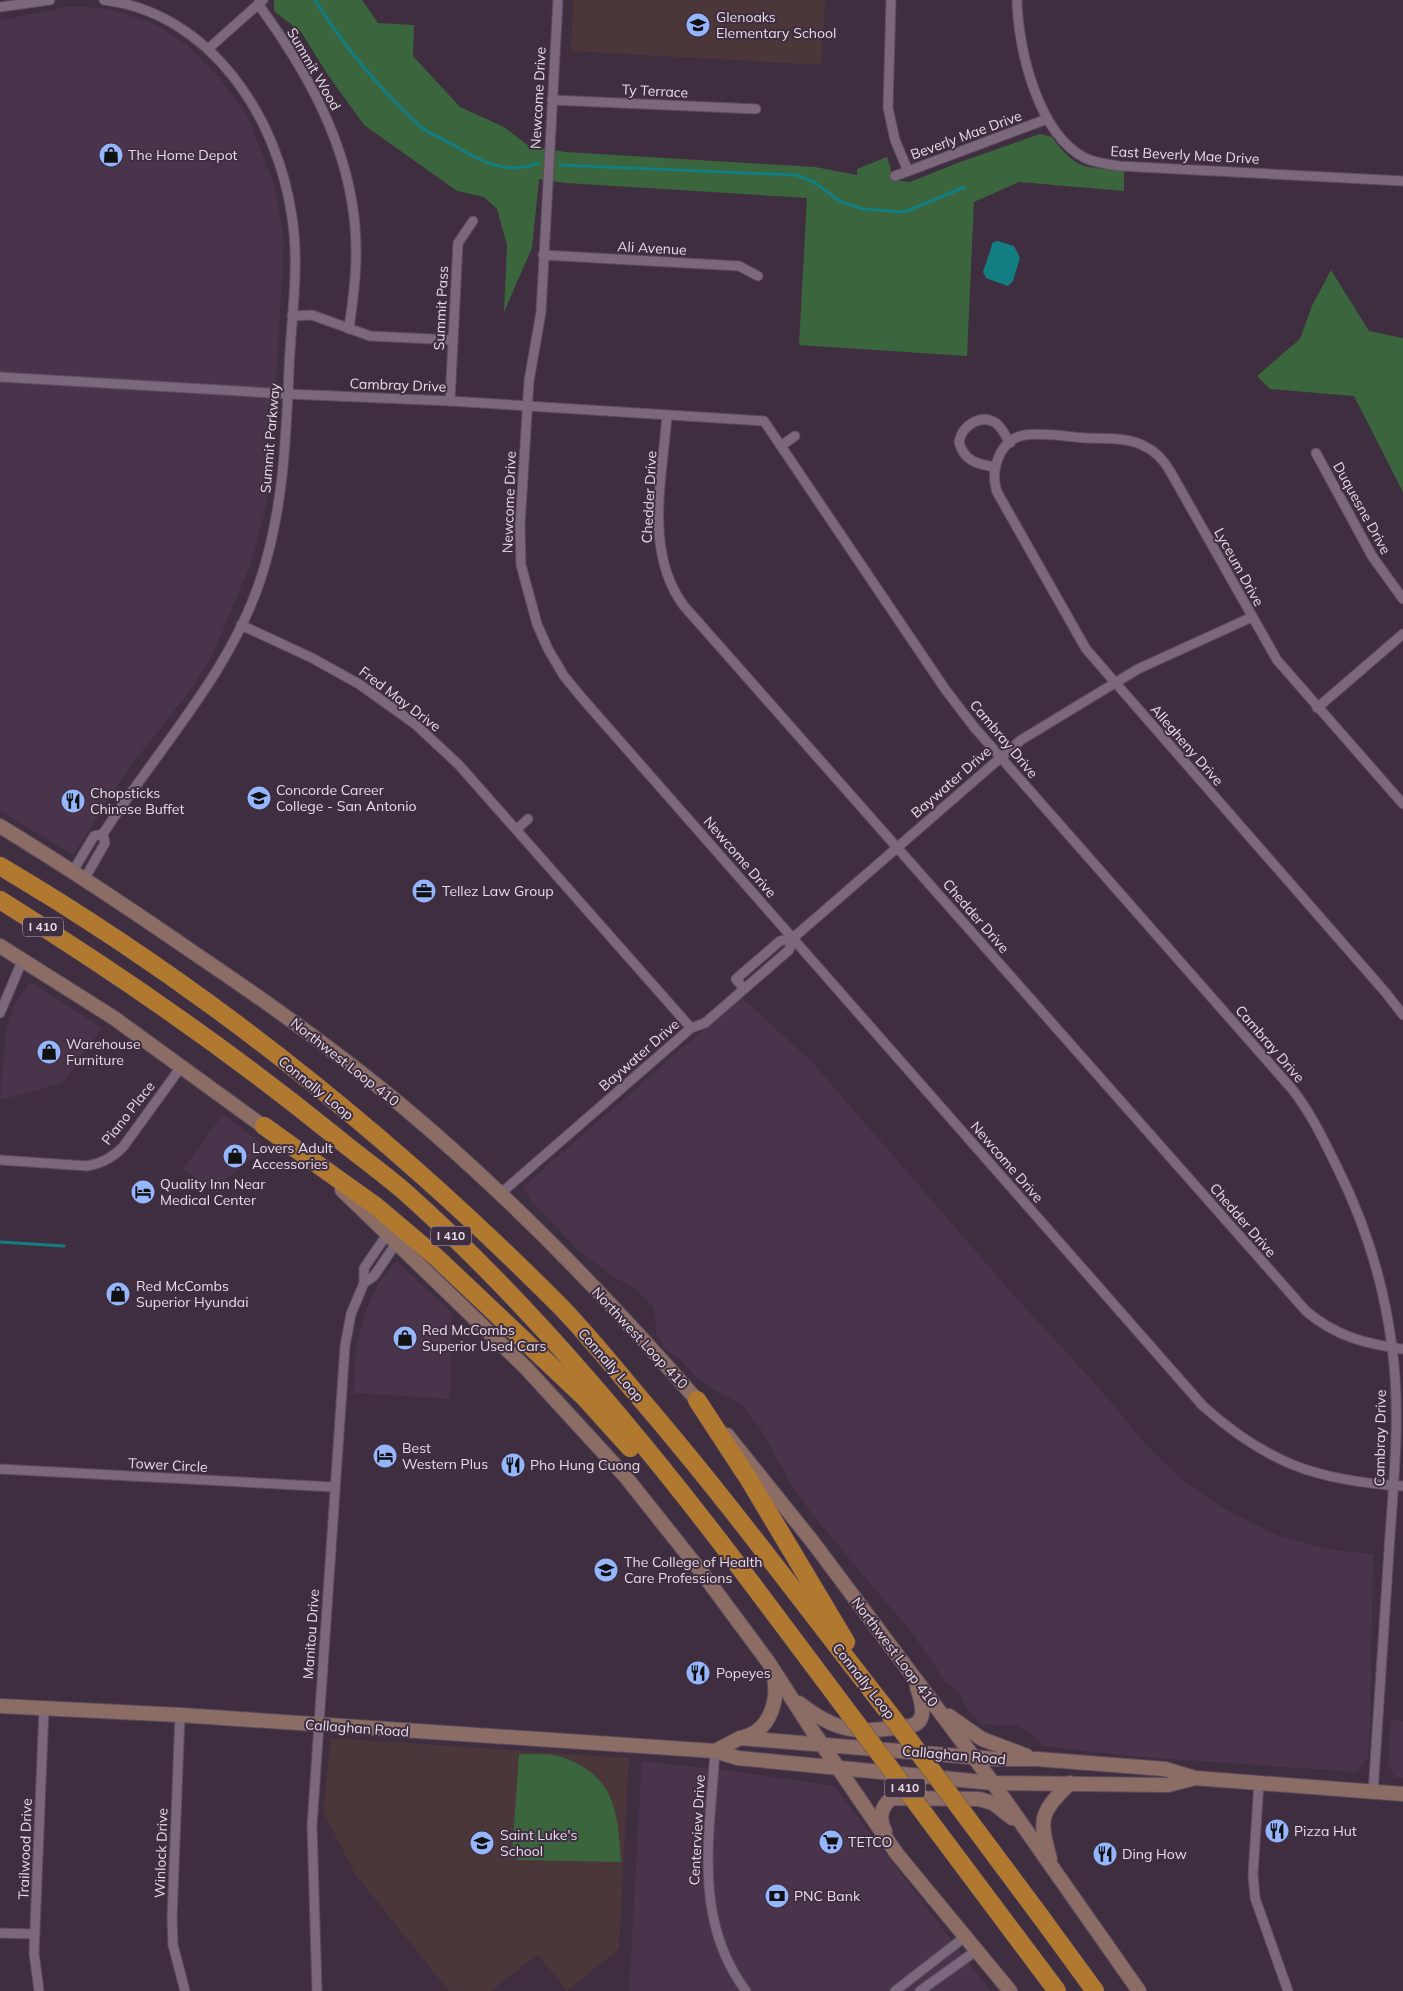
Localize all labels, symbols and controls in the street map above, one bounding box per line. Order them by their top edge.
place label: Glenoaks Elementary School [716,8,836,42]
school or university icon: Glenoaks Elementary School [685,12,711,38]
street label: Summit Wood [283,24,345,114]
street label: Newcome Drive [526,46,550,150]
street label: Ty Terrace [621,80,689,102]
street label: Beverly Mae Drive [908,107,1024,163]
shop icon: The Home Depot [98,142,124,168]
street label: East Beverly Mae Drive [1110,142,1260,168]
place label: The Home Depot [128,146,238,164]
street label: Ali Avenue [617,237,687,259]
street label: Summit Pass [430,265,452,351]
street label: Cambray Drive [349,374,447,396]
street label: Summit Parkway [256,382,284,494]
street label: Chedder Drive [638,450,660,544]
street label: Newcome Drive [498,451,520,553]
street label: Duquesne Drive [1329,459,1395,557]
street label: Lyceum Drive [1210,525,1268,609]
street label: Fred May Drive [356,662,444,736]
street label: Cambray Drive [966,696,1042,782]
street label: Allegheny Drive [1147,701,1227,789]
street label: Baywater Drive [907,742,995,822]
place label: Concorde Career College - San Antonio [276,781,417,815]
place label: Chopsticks Chinese Buffet [90,784,184,818]
school or university icon: Concorde Career College - San Antonio [246,785,272,811]
restaurant icon: Chopsticks Chinese Buffet [60,788,86,814]
street label: Newcome Drive [700,813,780,901]
street label: Chedder Drive [939,875,1013,957]
office icon: Tellez Law Group [411,878,437,904]
place label: Tellez Law Group [442,882,554,900]
road number: I 410 [23,918,63,936]
street label: Cambray Drive [1231,1002,1309,1086]
street label: Northwest Loop 410 [287,1014,403,1110]
street label: Baywater Drive [595,1015,683,1095]
place label: Warehouse Furniture [66,1035,141,1069]
shop icon: Warehouse Furniture [36,1039,62,1065]
street label: Connally Loop [275,1052,357,1124]
street label: Piano Place [98,1078,158,1148]
street label: Newcome Drive [967,1118,1047,1206]
place label: Lovers Adult Accessories [252,1139,333,1173]
shop icon: Lovers Adult Accessories [222,1143,248,1169]
place label: Quality Inn Near Medical Center [160,1175,266,1209]
hotel icon: Quality Inn Near Medical Center [130,1179,156,1205]
street label: Chedder Drive [1206,1179,1280,1261]
road number: I 410 [431,1226,471,1246]
place label: Red McCombs Superior Hyundai [136,1277,249,1311]
shop icon: Red McCombs Superior Hyundai [105,1281,131,1307]
street label: Northwest Loop 410 [588,1283,692,1393]
place label: Red McCombs Superior Used Cars [422,1321,547,1355]
shop icon: Red McCombs Superior Used Cars [392,1325,418,1351]
street label: Connally Loop [574,1325,648,1405]
street label: Cambray Drive [1370,1390,1390,1486]
place label: Best Western Plus [402,1439,488,1473]
hotel icon: Best Western Plus [372,1443,398,1469]
restaurant icon: Pho Hung Cuong [500,1452,526,1478]
street label: Tower Circle [128,1454,208,1476]
place label: Pho Hung Cuong [530,1456,640,1474]
place label: The College of Health Care Professions [624,1553,763,1587]
school or university icon: The College of Health Care Professions [593,1557,619,1583]
street label: Manitou Drive [299,1588,323,1680]
street label: Northwest Loop 410 [848,1594,942,1710]
street label: Connally Loop [829,1639,899,1723]
restaurant icon: Popeyes [685,1660,711,1686]
place label: Popeyes [716,1664,771,1682]
street label: Callaghan Road [304,1715,410,1741]
street label: Callaghan Road [901,1742,1007,1768]
street label: Centerview Drive [685,1774,709,1886]
road number: I 410 [885,1779,925,1798]
street label: Trailwood Drive [14,1798,36,1900]
street label: Winlock Drive [150,1808,172,1898]
restaurant icon: Pizza Hut [1264,1818,1290,1844]
place label: Pizza Hut [1294,1822,1357,1840]
place label: Saint Luke's School [500,1826,578,1860]
supermarket icon: TETCO [818,1829,844,1855]
school or university icon: Saint Luke's School [469,1830,495,1856]
place label: TETCO [848,1833,892,1851]
restaurant icon: Ding How [1092,1841,1118,1867]
place label: Ding How [1122,1845,1187,1863]
bank icon: PNC Bank [764,1883,790,1909]
place label: PNC Bank [794,1887,861,1905]

